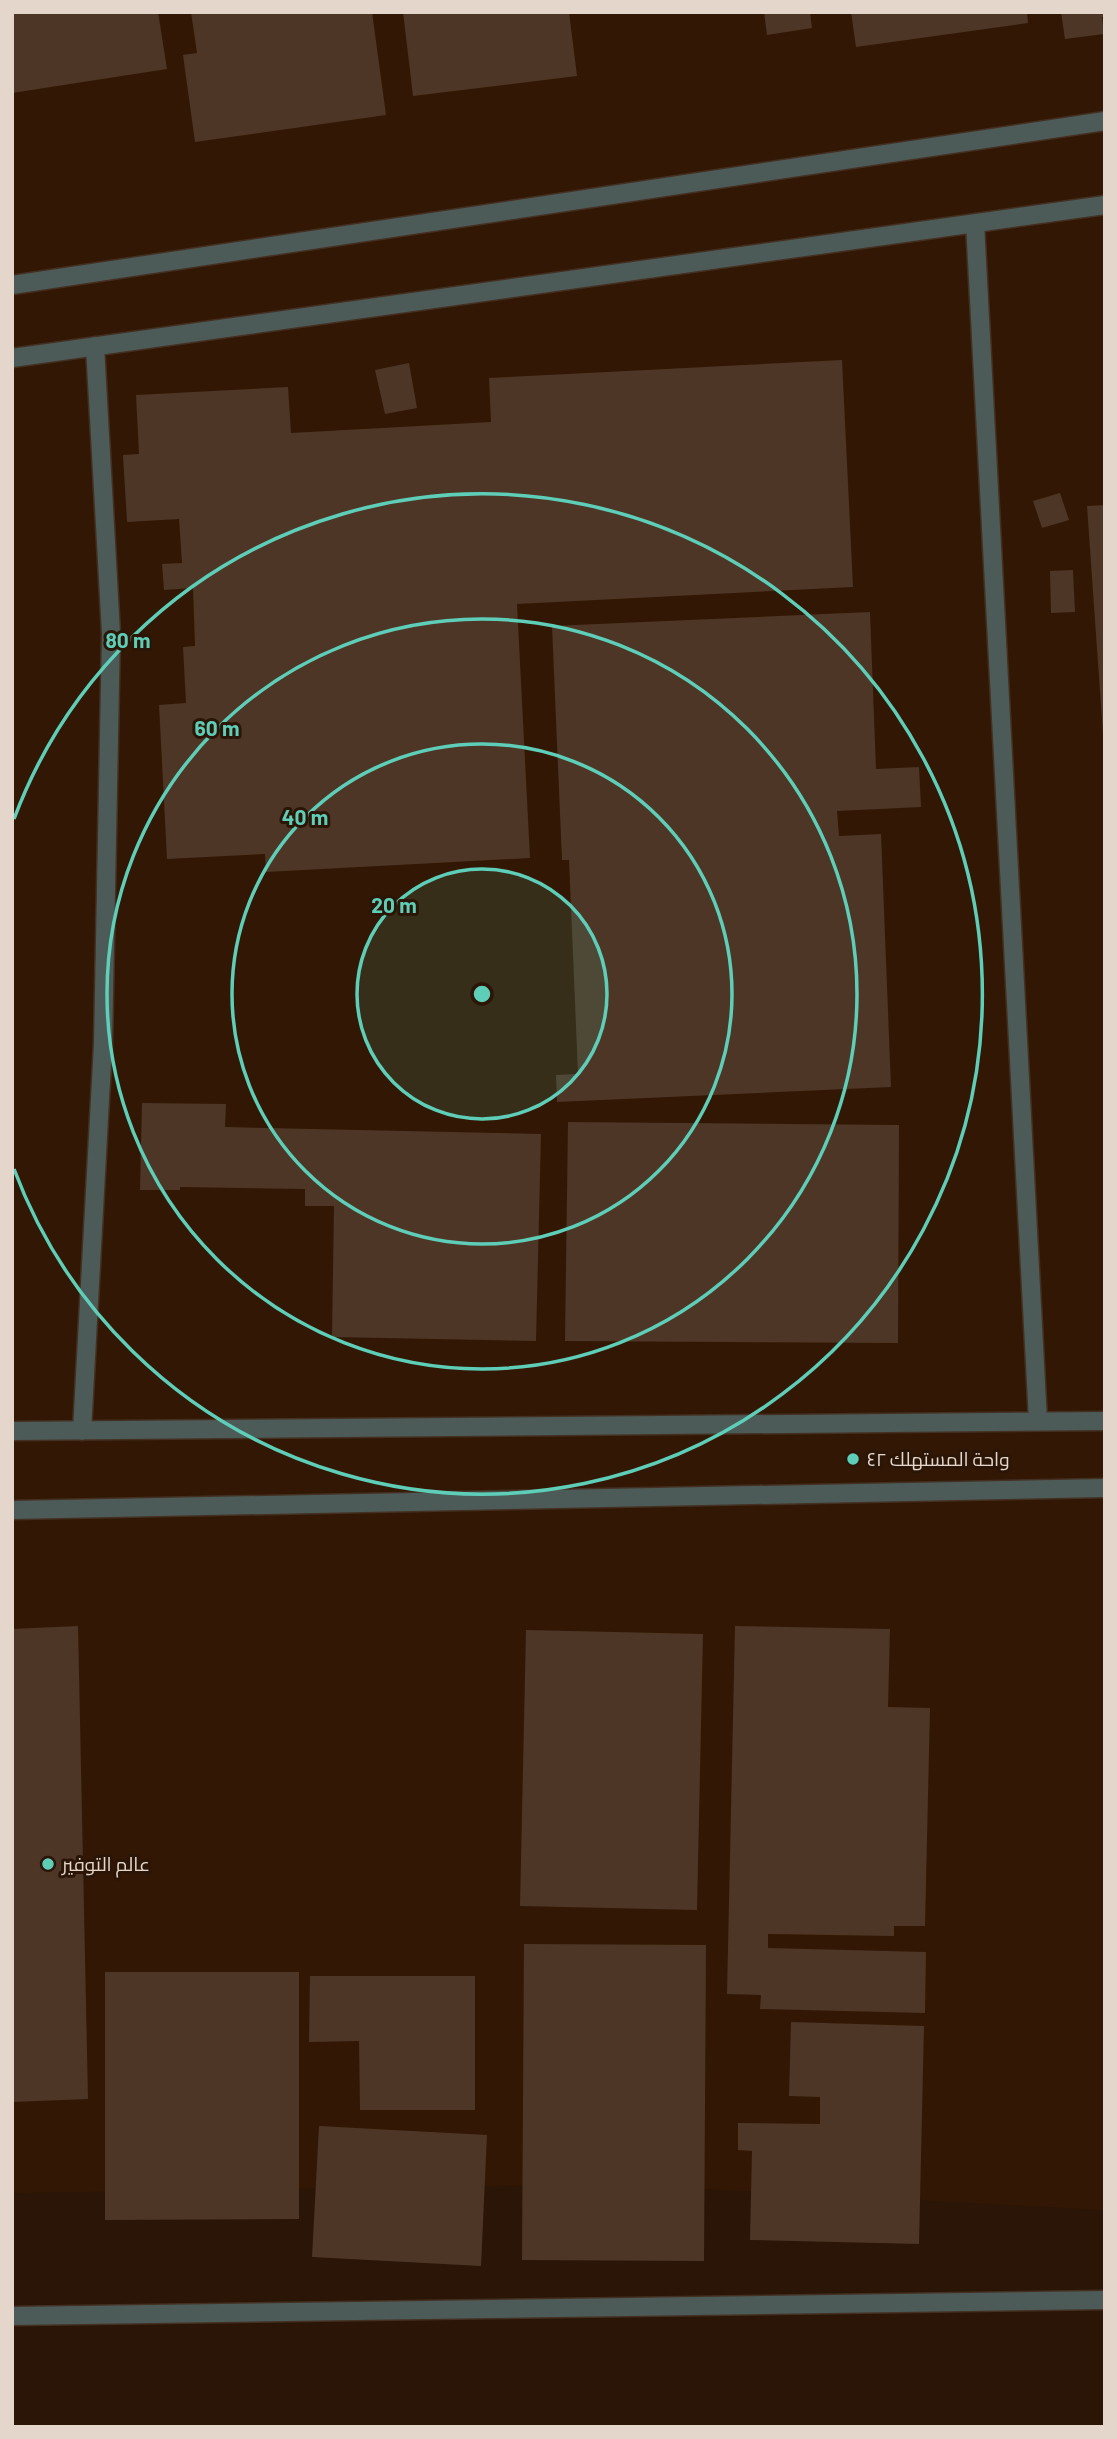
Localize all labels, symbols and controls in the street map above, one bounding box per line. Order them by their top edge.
text: 80 m [105,627,151,652]
text: 60 m [195,715,239,740]
text: 40 m [282,804,328,829]
text: 20 m [371,892,417,917]
centre of rings [470,982,494,1006]
place label: واحة المستهلك ٤٢ [867,1447,1009,1471]
marker: واحة المستهلك ٤٢ [845,1451,861,1467]
place label: عالم التوفير [61,1852,150,1878]
marker: عالم التوفير [40,1856,56,1872]

